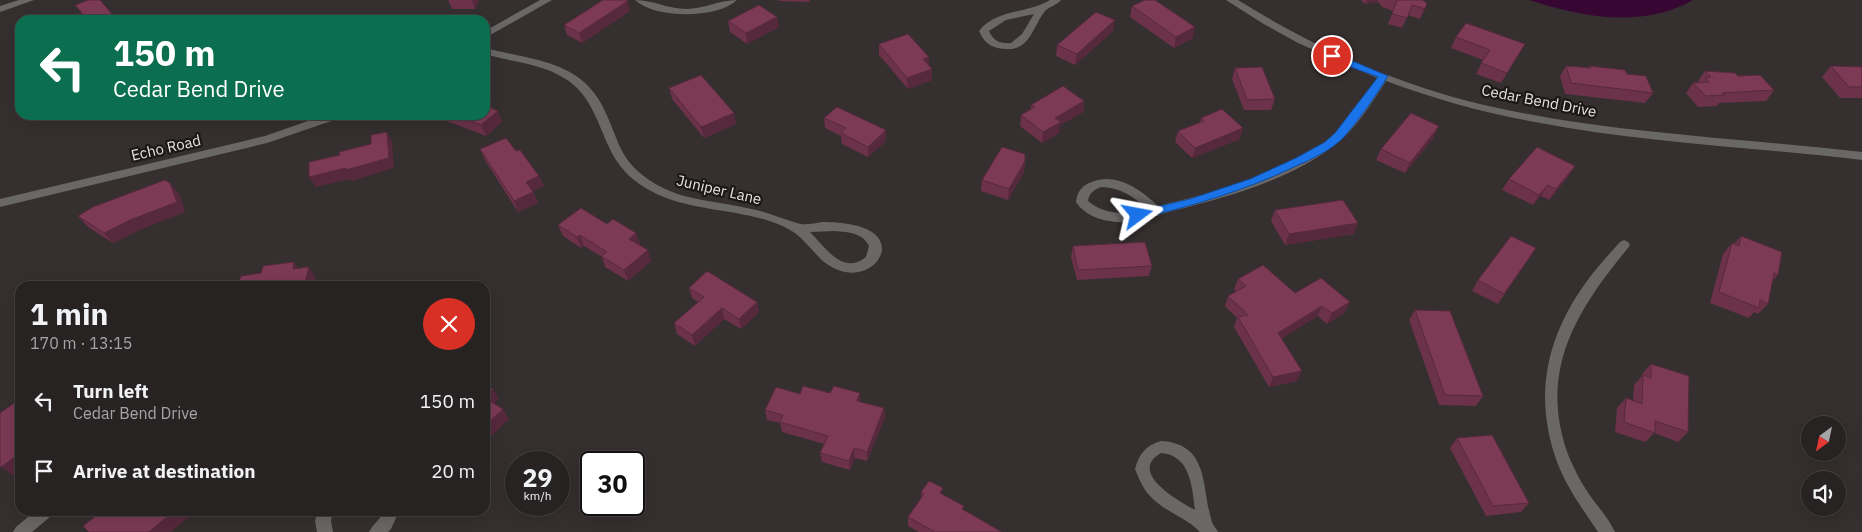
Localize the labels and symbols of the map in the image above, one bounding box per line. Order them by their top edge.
pin [1311,35,1353,77]
street label: Cedar Bend Drive [1480,80,1598,121]
street label: Echo Road [129,130,203,165]
street label: Juniper Lane [675,171,763,209]
position arrow [1111,188,1163,240]
north arrow [1801,416,1846,461]
speed limit sign: 30 [580,451,645,516]

